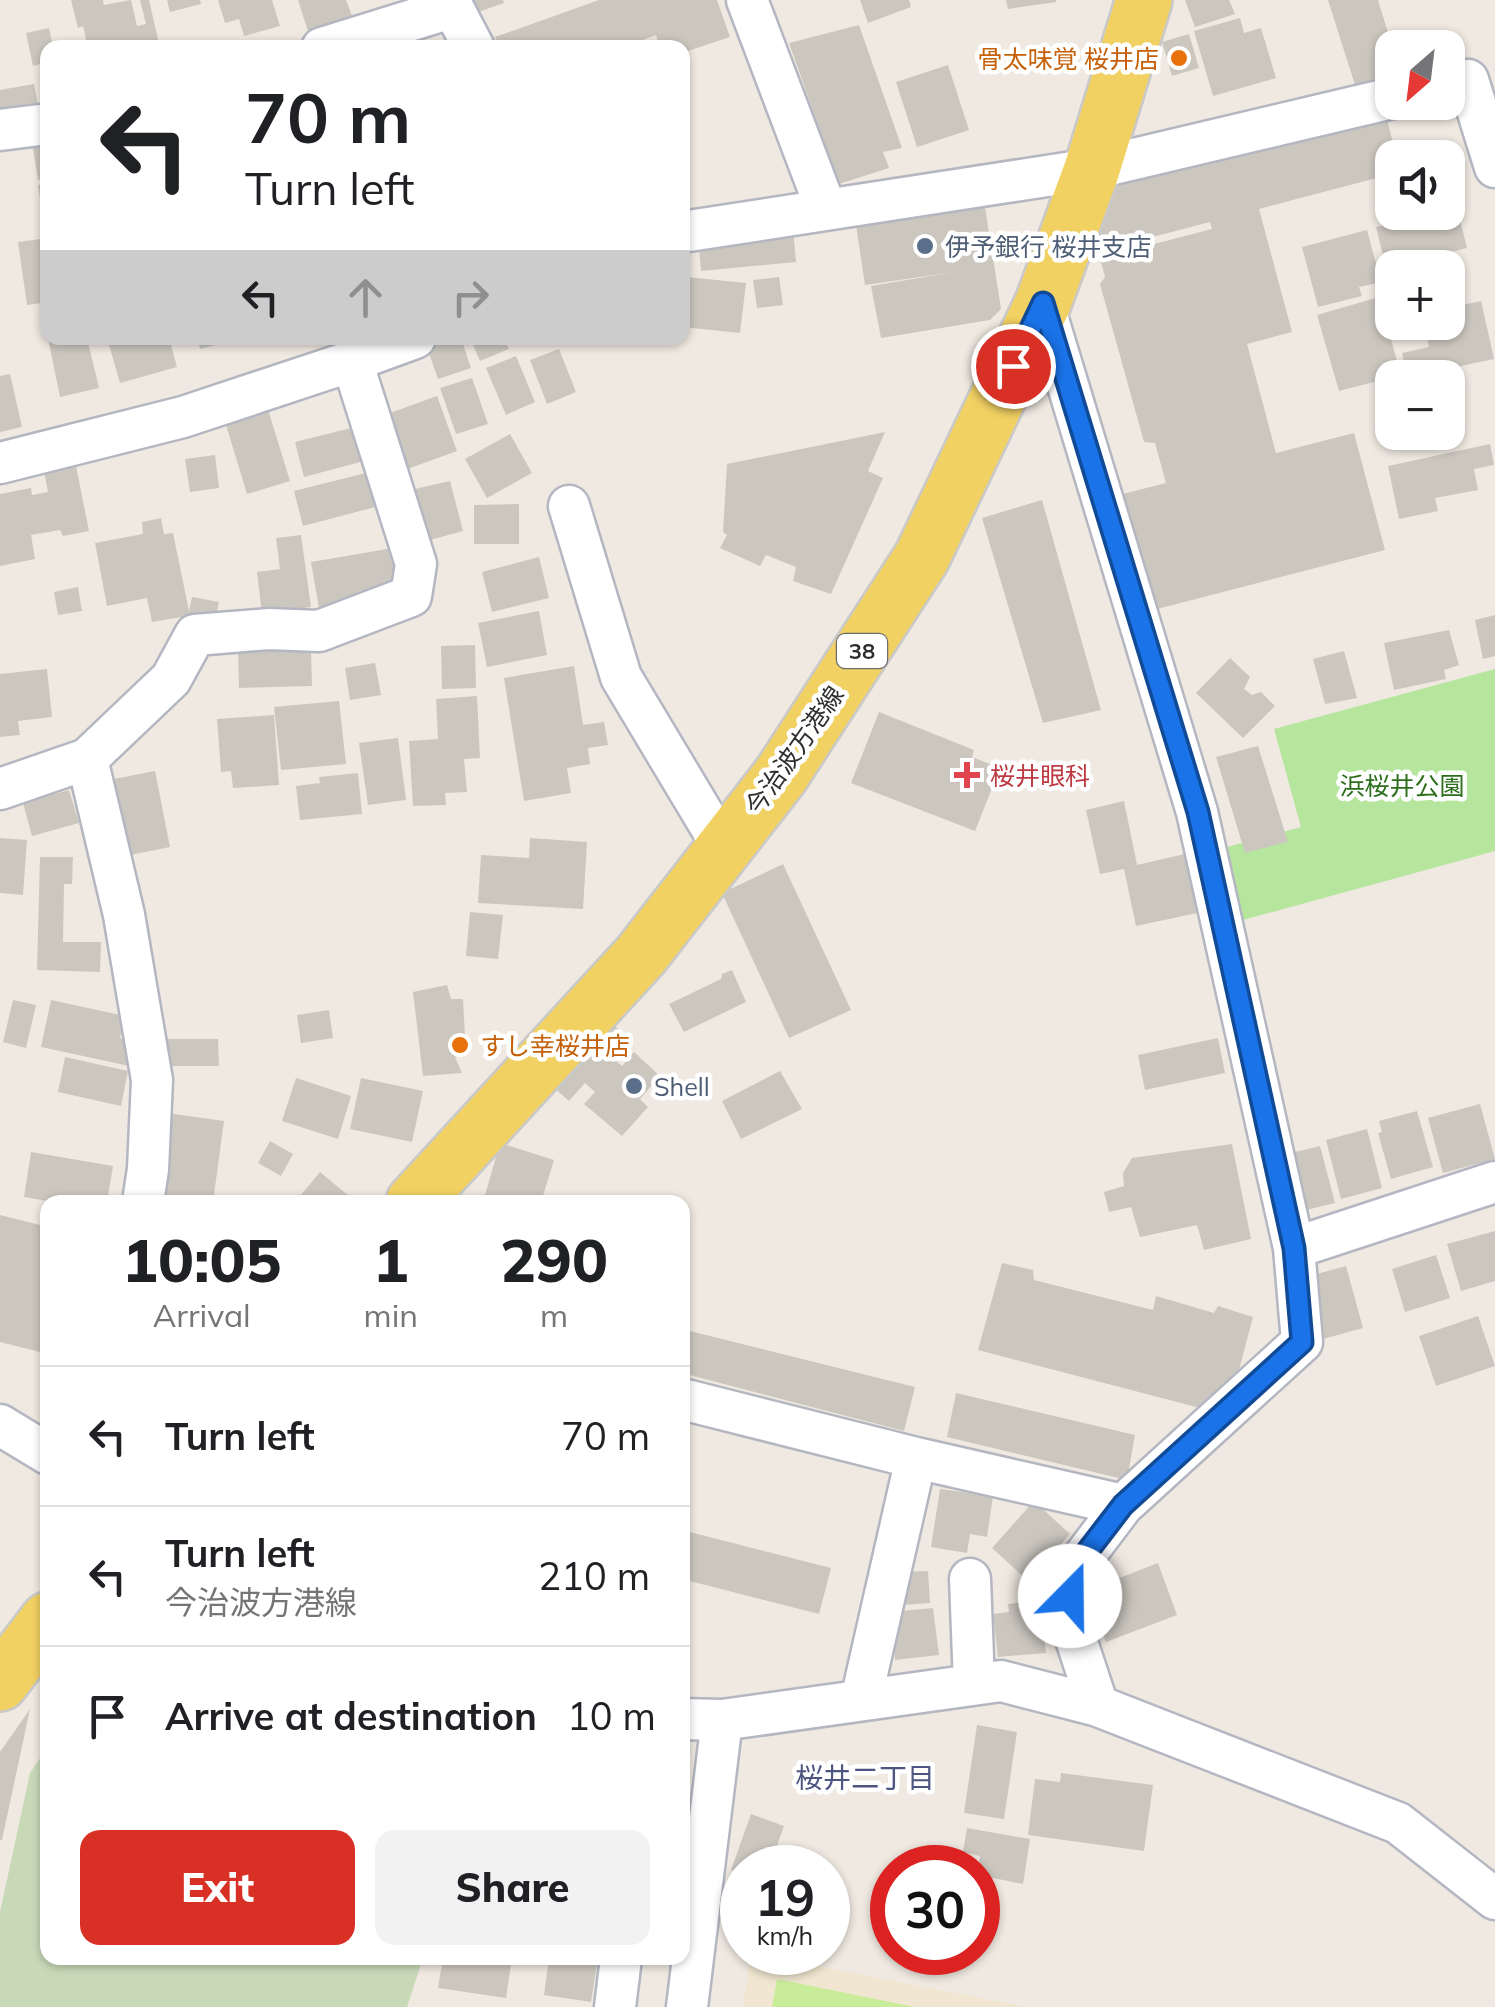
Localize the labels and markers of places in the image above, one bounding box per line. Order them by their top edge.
place label: 骨太味覚 桜井店 [977,43,1159,74]
marker: 骨太味覚 桜井店 [1168,47,1190,69]
place label: 伊予銀行 桜井支店 [945,231,1152,262]
marker: 伊予銀行 桜井支店 [914,235,936,257]
pin [971,324,1056,409]
place label: 桜井眼科 [990,760,1090,791]
marker: 桜井眼科 [954,762,980,788]
place label: すし幸桜井店 [480,1030,630,1061]
marker: すし幸桜井店 [449,1034,471,1056]
place label: Shell [654,1071,710,1102]
marker: Shell [623,1075,645,1097]

